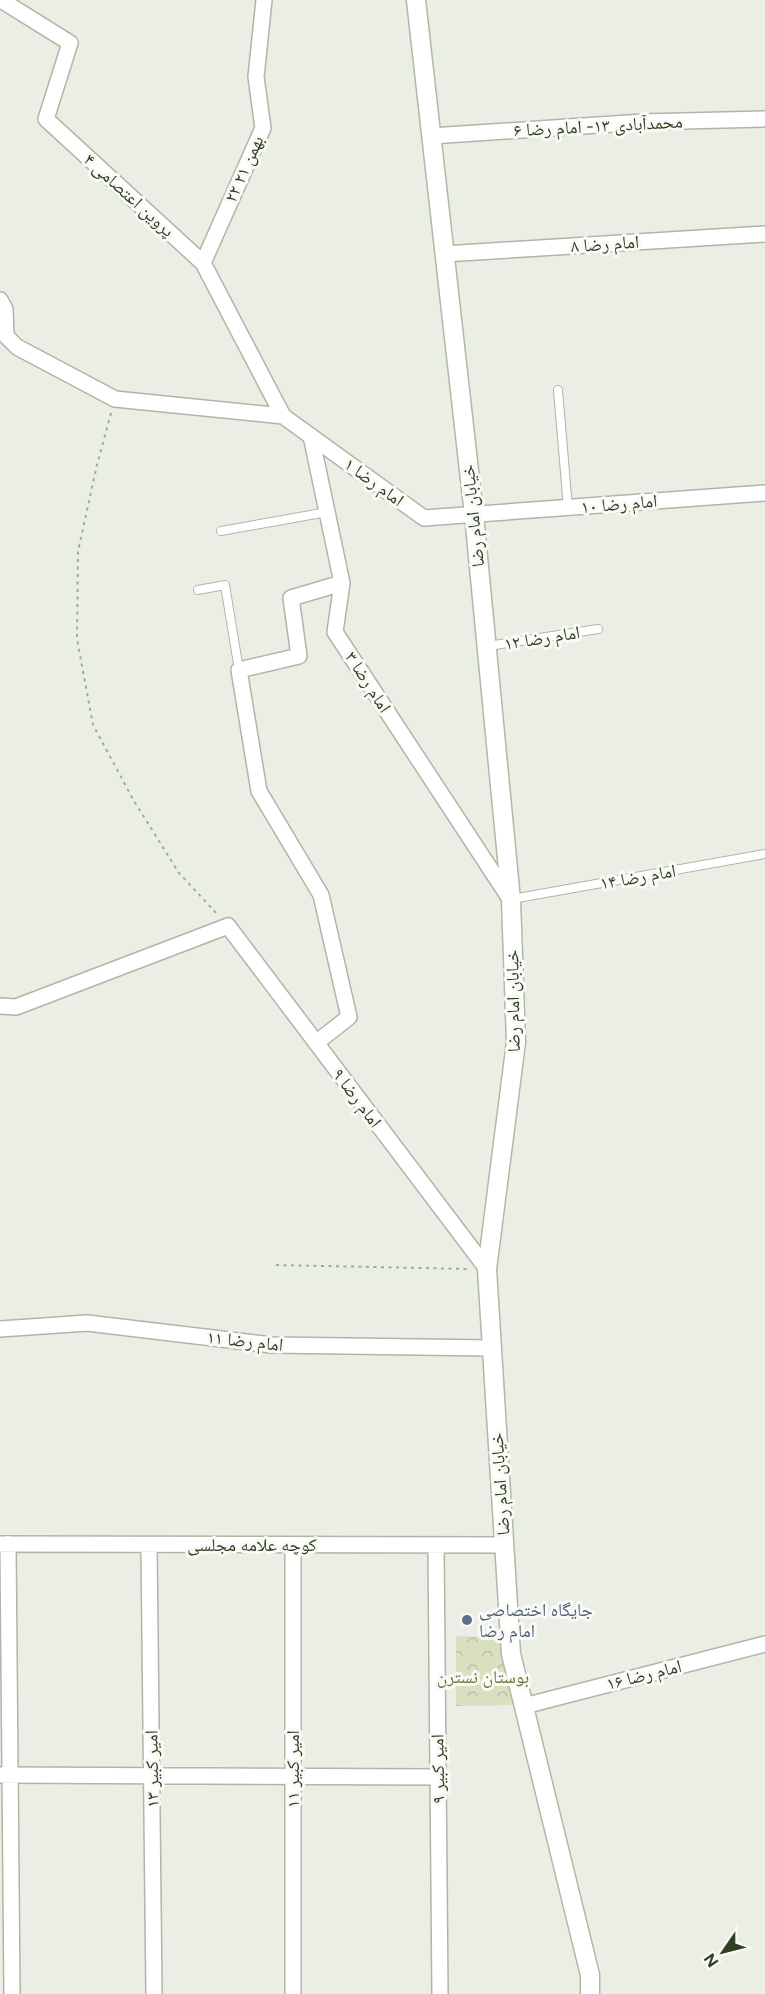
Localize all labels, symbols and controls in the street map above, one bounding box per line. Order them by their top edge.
street label: محمدآبادی ۱۳- امام رضا ۶ [513,111,683,142]
street label: ۲۲ بهمن ۲۱ [220,132,269,206]
street label: پروین اعتصامی ۴ [79,149,179,242]
street label: امام رضا ۸ [570,231,640,258]
street label: امام رضا ۱ [339,453,408,512]
street label: خیابان امام رضا [457,464,490,568]
street label: امام رضا ۱۰ [580,490,658,519]
street label: امام رضا ۱۲ [502,621,582,656]
street label: امام رضا ۳ [339,647,396,717]
street label: امام رضا ۱۴ [598,860,678,895]
street label: خیابان امام رضا [501,949,526,1053]
street label: امام رضا ۹ [327,1064,386,1133]
street label: امام رضا ۱۱ [206,1326,284,1357]
street label: خیابان امام رضا [485,1432,516,1536]
street label: کوچه علامه مجلسی [187,1534,317,1556]
place label: جایگاه اختصاصی امام رضا [479,1599,593,1643]
marker: جایگاه اختصاصی امام رضا [460,1613,474,1627]
street label: امام رضا ۱۶ [604,1655,684,1696]
park label: بوستان نسترن [437,1666,529,1688]
street label: امیر کبیر ۱۳ [140,1730,164,1808]
street label: امیر کبیر ۱۱ [282,1730,304,1808]
street label: امیر کبیر ۹ [426,1734,450,1804]
north arrow [693,1922,753,1982]
text: N [700,1950,722,1971]

